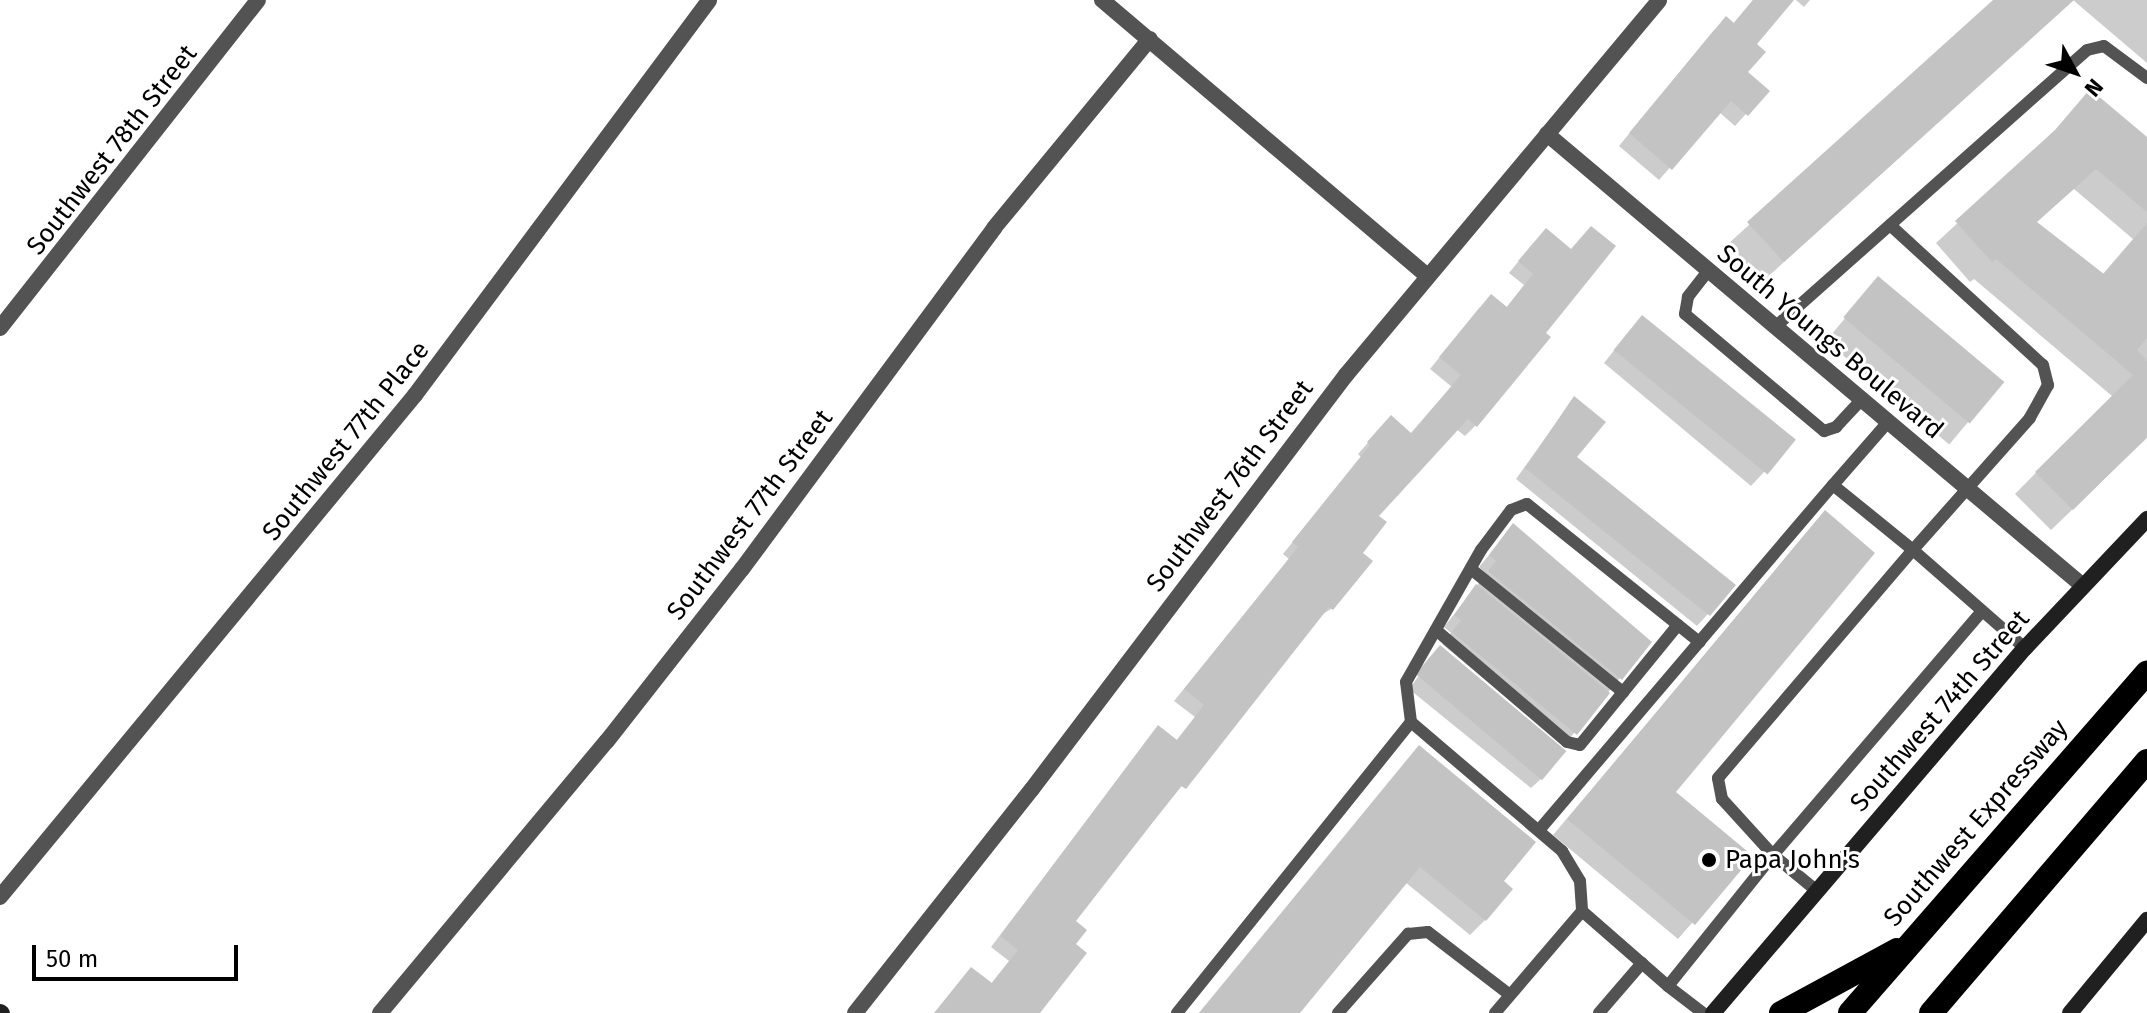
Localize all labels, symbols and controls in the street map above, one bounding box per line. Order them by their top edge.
north arrow [2035,32,2115,112]
street label: Southwest 78th Street [20,39,204,261]
text: N [2079,73,2109,102]
street label: South Youngs Boulevard [1711,238,1949,446]
street label: Southwest 77th Place [256,335,436,547]
street label: Southwest 76th Street [1140,374,1320,598]
street label: Southwest 77th Street [661,404,839,626]
street label: Southwest 74th Street [1844,604,2036,818]
street label: Southwest Expressway [1877,713,2075,933]
place label: Papa John's [1725,844,1860,876]
marker: Papa John's [1700,851,1718,869]
scale bar [36,929,242,979]
text: 50 m [46,945,98,973]

